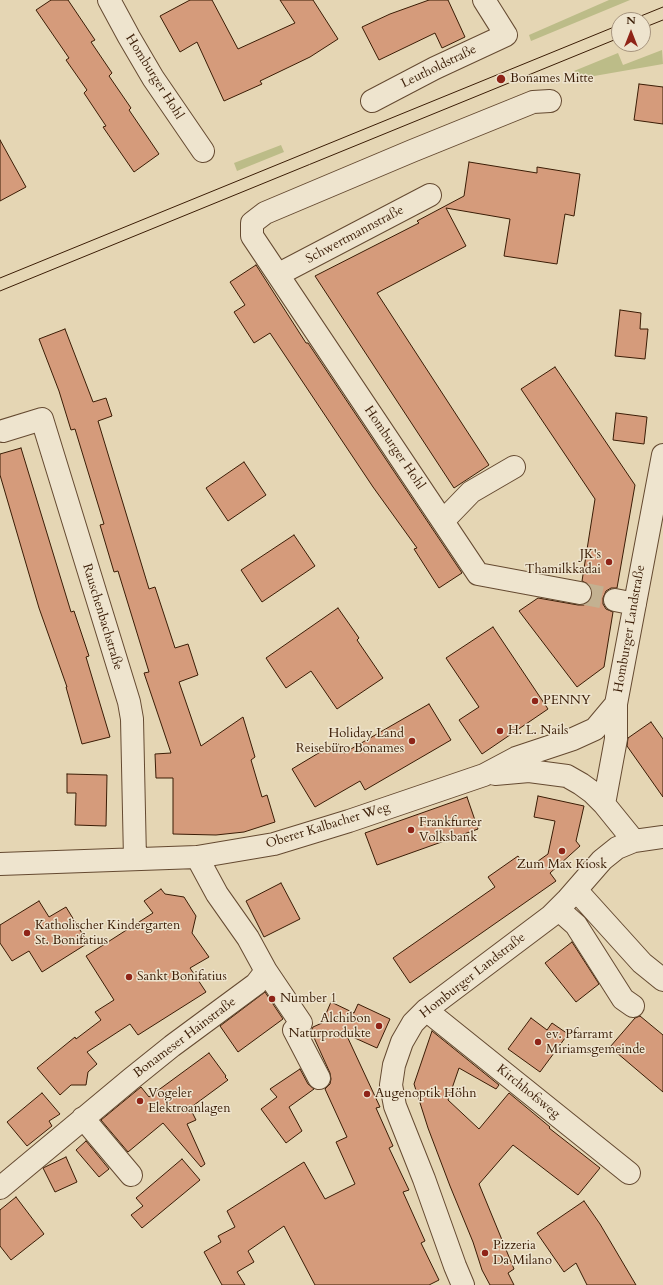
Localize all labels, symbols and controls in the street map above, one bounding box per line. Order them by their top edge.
north arrow [611,12,651,52]
text: N [626,13,636,28]
street label: Homburger Hohl [122,32,186,122]
street label: Leutholdstraße [399,42,479,92]
place label: Bonames Mitte [510,71,594,87]
marker: Bonames Mitte [495,73,507,85]
street label: Schwertmannstraße [303,203,407,267]
street label: Homburger Hohl [360,403,428,493]
place label: JK's Thamilkkadai [525,547,601,578]
marker: JK's Thamilkkadai [604,557,614,567]
street label: Rauschenbachstraße [78,562,126,672]
street label: Homburger Landstraße [611,564,649,694]
place label: PENNY [543,693,591,709]
marker: PENNY [530,696,540,706]
place label: H. L. Nails [508,723,568,739]
place label: Holiday Land Reisebüro Bonames [296,726,404,757]
marker: H. L. Nails [495,726,505,736]
marker: Holiday Land Reisebüro Bonames [407,736,417,746]
street label: Oberer Kalbacher Weg [264,800,392,852]
place label: Frankfurter Volksbank [419,815,482,846]
marker: Frankfurter Volksbank [406,825,416,835]
marker: Zum Max Kiosk [557,846,567,856]
place label: Zum Max Kiosk [517,857,607,873]
place label: Katholischer Kindergarten St. Bonifatius [35,918,180,949]
marker: Katholischer Kindergarten St. Bonifatius [22,928,32,938]
street label: Homburger Landstraße [417,930,529,1022]
place label: Sankt Bonifatius [137,969,227,985]
marker: Sankt Bonifatius [124,972,134,982]
place label: Number 1 [280,991,337,1007]
street label: Bonameser Hainstraße [131,994,239,1082]
marker: Number 1 [267,994,277,1004]
place label: Alchibon Naturprodukte [289,1011,371,1042]
marker: Alchibon Naturprodukte [374,1021,384,1031]
place label: ev. Pfarramt Miriamsgemeinde [546,1027,645,1058]
marker: ev. Pfarramt Miriamsgemeinde [533,1037,543,1047]
street label: Kirchhofsweg [493,1062,563,1122]
place label: Vogeler Elektroanlagen [148,1086,231,1117]
place label: Augenoptik Höhn [375,1086,477,1102]
marker: Augenoptik Höhn [362,1089,372,1099]
marker: Vogeler Elektroanlagen [135,1096,145,1106]
place label: Pizzeria Da Milano [493,1238,552,1269]
marker: Pizzeria Da Milano [480,1248,490,1258]

